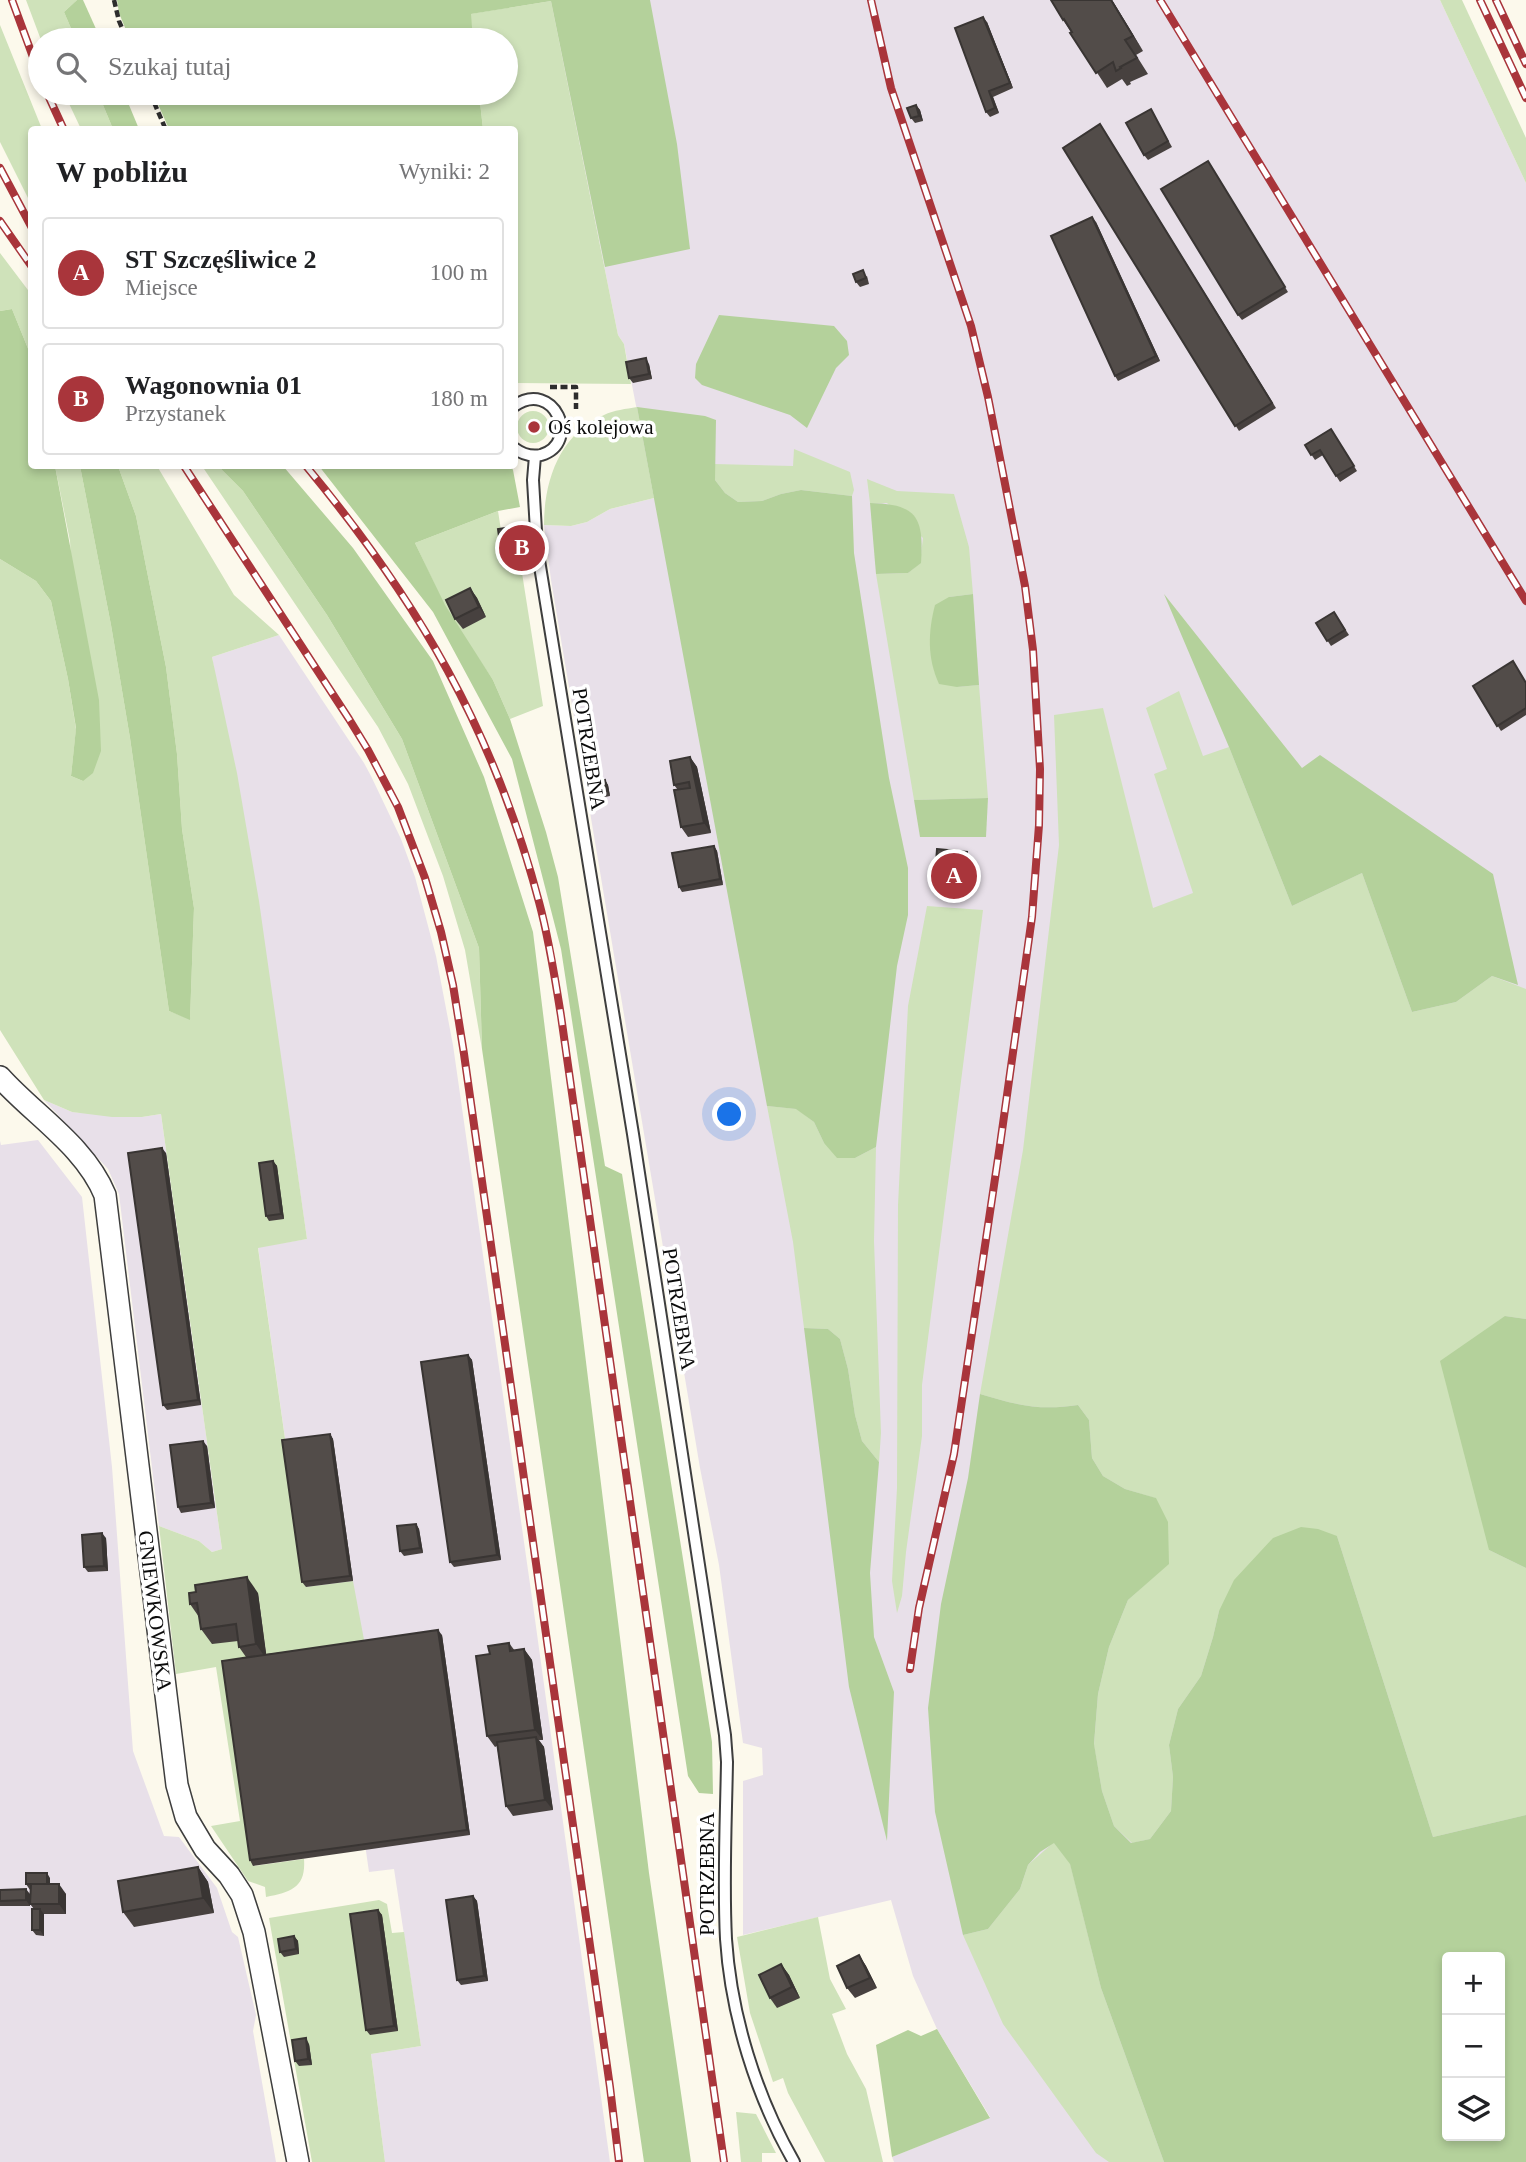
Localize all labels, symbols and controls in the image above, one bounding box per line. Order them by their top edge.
search box [28,28,518,105]
icon: search [52,48,90,86]
text: Szukaj tutaj [108,52,231,81]
text: W pobliżu [56,155,188,188]
text: Wyniki: 2 [399,159,490,184]
text: ST Szczęśliwice 2 [125,245,317,274]
text: A [73,260,89,285]
text: 100 m [430,260,488,285]
text: Miejsce [125,275,198,300]
text: Wagonownia 01 [125,371,302,400]
text: B [73,386,89,411]
text: 180 m [430,386,488,411]
text: Przystanek [125,401,226,426]
place label: Oś kolejowa [548,415,654,439]
marker: Oś kolejowa [526,419,542,435]
pin: B [499,522,545,574]
street label: POTRZEBNA [567,686,611,813]
pin: A [931,850,977,902]
your location [712,1097,746,1131]
street label: POTRZEBNA [657,1246,701,1373]
street label: GNIEWKOWSKA [133,1529,177,1694]
street label: POTRZEBNA [695,1811,719,1936]
map controls [1442,1952,1505,2141]
button: + [1442,1952,1505,2015]
button: − [1442,2015,1505,2078]
button: layers [1442,2078,1505,2141]

